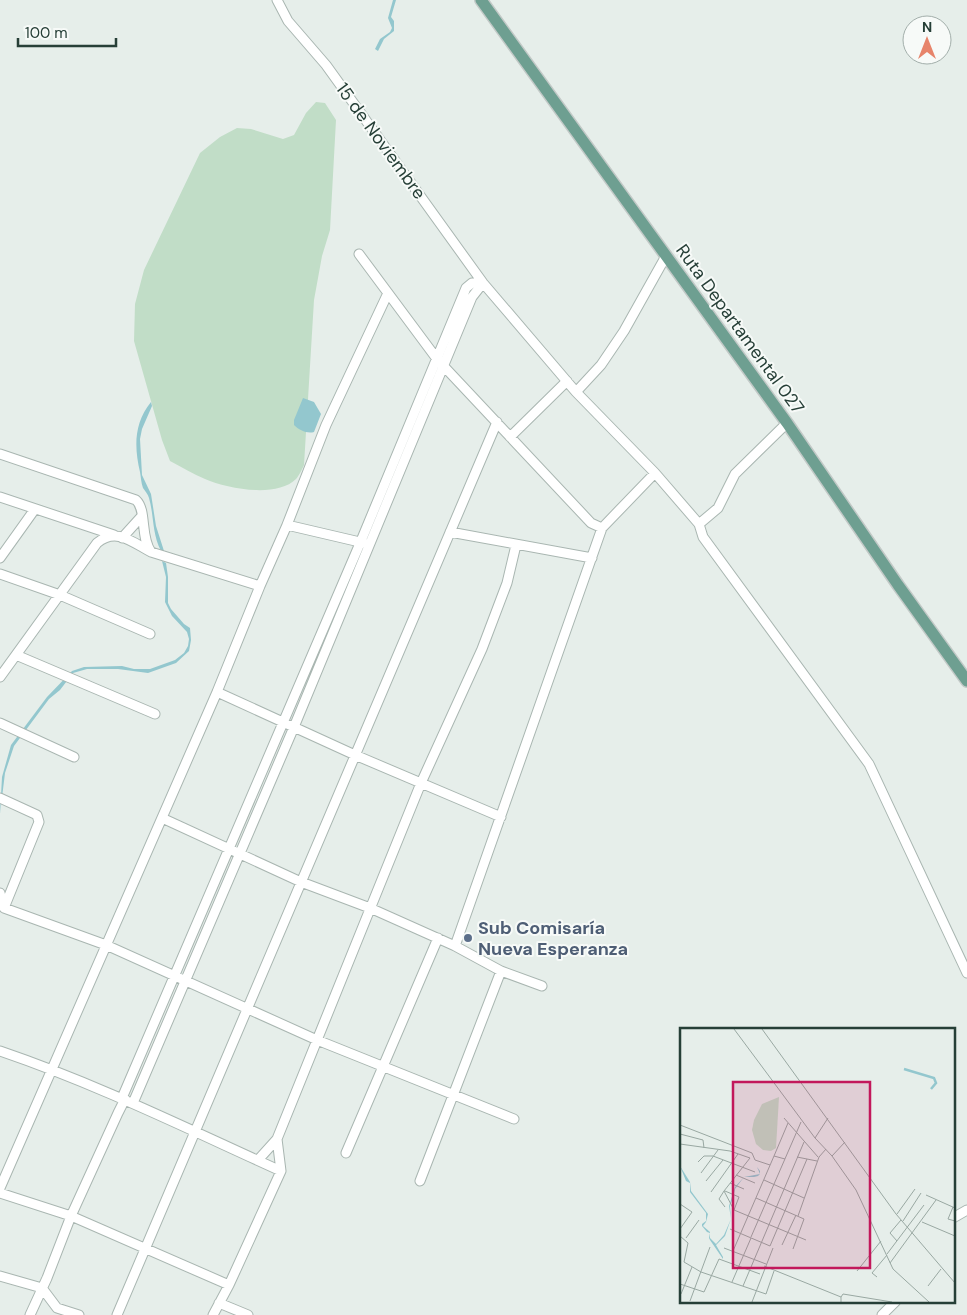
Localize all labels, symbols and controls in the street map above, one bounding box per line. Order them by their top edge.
scale bar [18,15,115,47]
north arrow [902,15,952,65]
text: N [922,18,932,36]
text: 100 m [25,23,68,43]
street label: 15 de Noviembre [331,78,431,204]
street label: Ruta Departamental 027 [670,239,810,419]
place label: Sub Comisaría Nueva Esperanza [478,916,628,961]
marker: Sub Comisaría Nueva Esperanza [462,932,474,944]
inset map [680,1028,954,1302]

